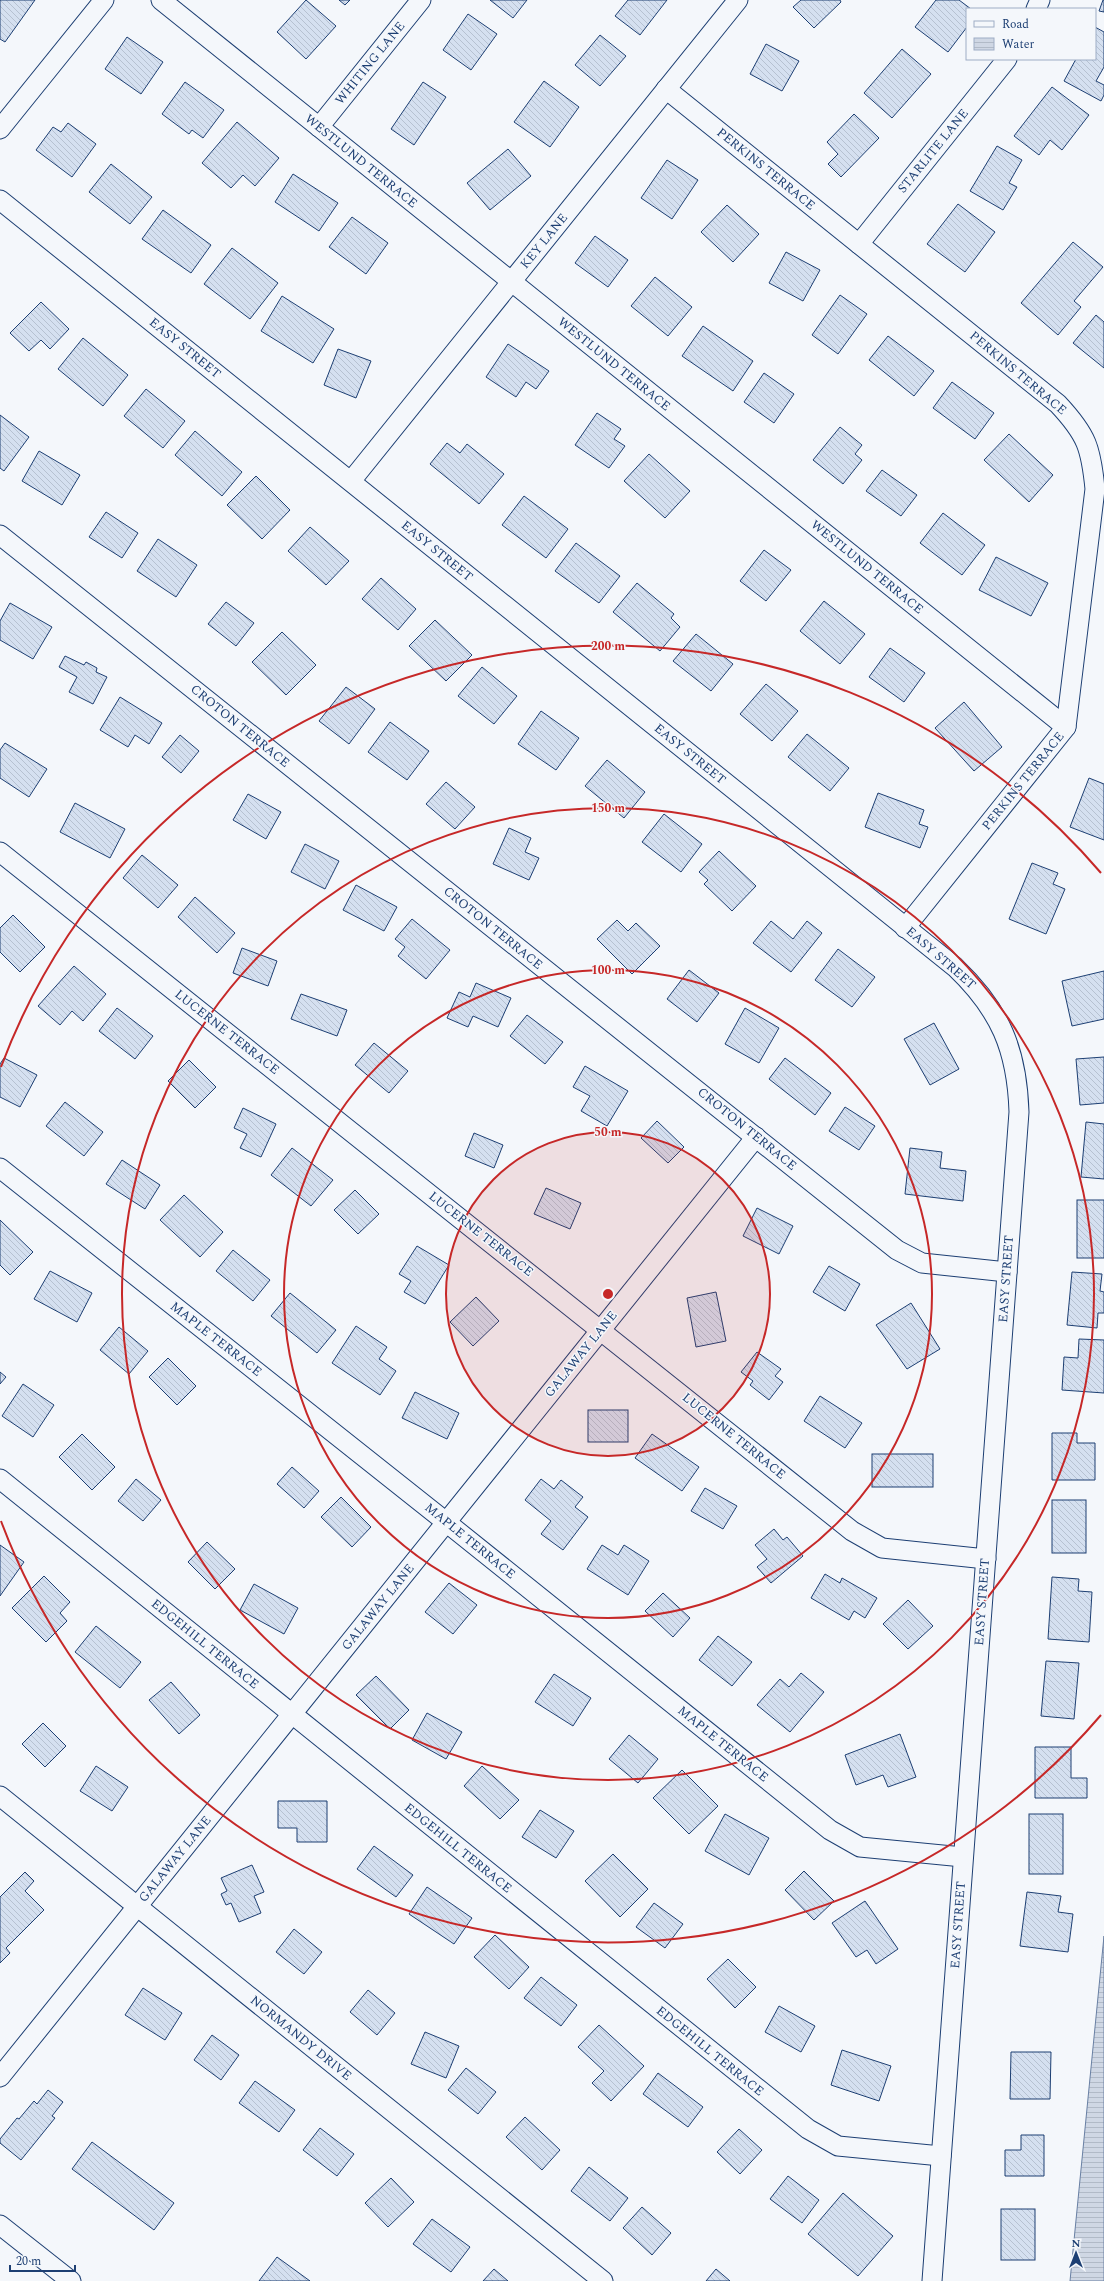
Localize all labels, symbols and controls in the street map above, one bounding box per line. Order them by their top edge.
legend [966,8,1096,60]
text: Road [1002,15,1029,34]
street label: WHITING LANE [330,17,410,109]
text: Water [1002,35,1034,54]
street label: STARLITE LANE [893,104,973,198]
street label: WESTLUND TERRACE [300,109,422,213]
street label: PERKINS TERRACE [712,123,820,215]
street label: KEY LANE [515,209,573,273]
street label: WESTLUND TERRACE [553,312,675,416]
street label: EASY STREET [145,313,225,383]
street label: PERKINS TERRACE [965,326,1071,420]
street label: WESTLUND TERRACE [806,515,928,619]
street label: EASY STREET [397,516,477,586]
text: 200 m [591,637,625,656]
street label: CROTON TERRACE [186,679,294,773]
street label: EASY STREET [650,719,730,789]
street label: PERKINS TERRACE [977,727,1069,835]
text: 150 m [591,799,625,818]
street label: CROTON TERRACE [439,881,547,975]
street label: EASY STREET [901,922,981,994]
text: 100 m [591,961,625,980]
street label: LUCERNE TERRACE [170,985,284,1079]
street label: CROTON TERRACE [693,1082,801,1176]
text: 50 m [594,1123,622,1142]
street label: LUCERNE TERRACE [424,1187,538,1281]
street label: EASY STREET [993,1234,1019,1323]
centre of rings [601,1287,615,1301]
street label: MAPLE TERRACE [166,1297,266,1381]
street label: GALAWAY LANE [540,1306,622,1402]
street label: LUCERNE TERRACE [678,1388,790,1484]
street label: MAPLE TERRACE [420,1498,520,1584]
street label: EASY STREET [969,1557,995,1646]
street label: GALAWAY LANE [337,1559,419,1655]
street label: EDGEHILL TERRACE [147,1594,263,1694]
street label: MAPLE TERRACE [673,1701,773,1787]
street label: EDGEHILL TERRACE [400,1798,516,1898]
street label: GALAWAY LANE [134,1811,216,1907]
street label: EASY STREET [945,1880,971,1969]
street label: NORMANDY DRIVE [246,1991,356,2085]
street label: EDGEHILL TERRACE [652,2001,768,2101]
north arrow [1056,2233,1096,2273]
text: N [1072,2235,1081,2252]
scale bar [10,2247,75,2273]
text: 20 m [16,2252,41,2271]

